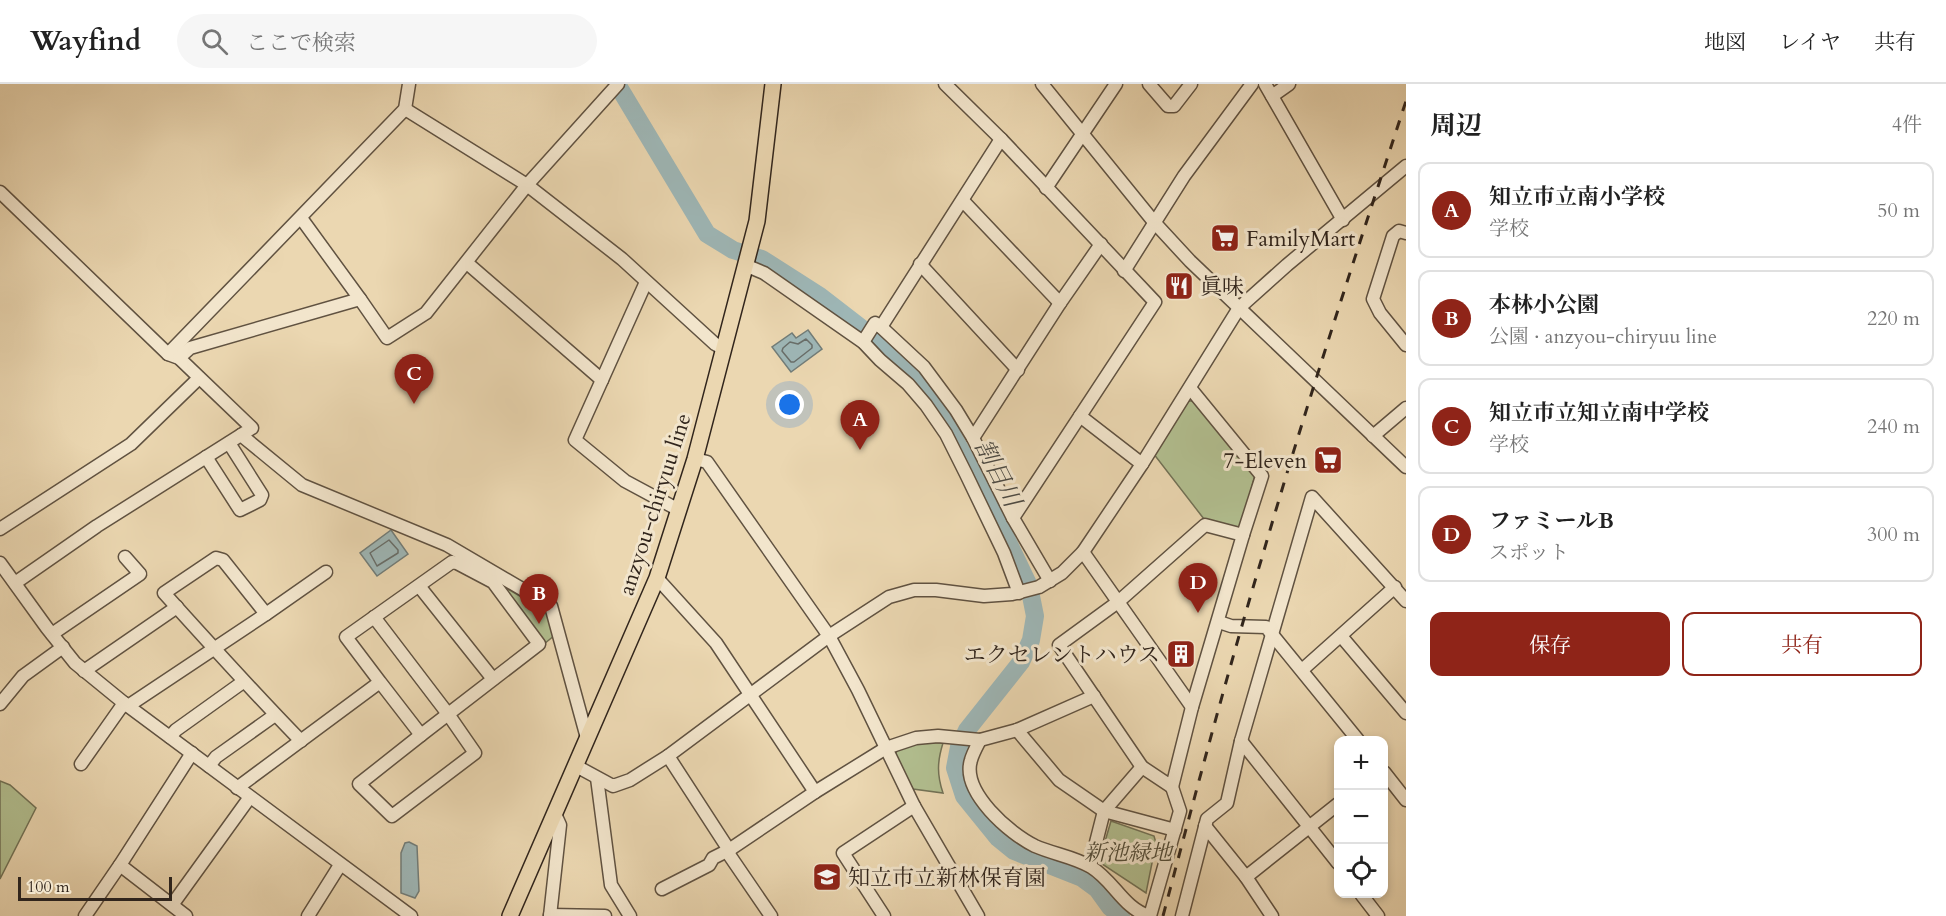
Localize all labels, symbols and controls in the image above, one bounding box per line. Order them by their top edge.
search box [177,14,597,68]
text: Wayfind [30,22,141,60]
icon: search [198,25,231,58]
text: ここで検索 [246,28,356,58]
text: 地図 [1704,28,1746,57]
text: レイヤ [1779,28,1841,57]
text: 共有 [1874,28,1916,57]
text: 周辺 [1430,108,1482,143]
text: 4件 [1892,111,1922,138]
text: 知立市立南小学校 [1489,182,1665,212]
text: A [1444,197,1459,224]
text: 50 m [1877,197,1920,224]
text: 学校 [1489,215,1529,242]
supermarket icon: FamilyMart [1209,222,1241,254]
place label: FamilyMart [1246,224,1355,254]
restaurant icon: 眞味 [1163,270,1195,302]
place label: 眞味 [1200,272,1244,302]
text: 本林小公園 [1489,290,1599,320]
text: B [1444,305,1459,332]
text: 220 m [1867,305,1920,332]
text: 公園 · anzyou-chiryuu line [1489,323,1717,350]
pin: C [394,354,434,404]
your location [775,390,804,419]
text: 知立市立知立南中学校 [1489,398,1709,428]
pin: A [840,400,880,450]
street label: anzyou-chiryuu line [611,410,698,599]
text: C [1444,413,1459,440]
text: 240 m [1867,413,1920,440]
text: 学校 [1489,431,1529,458]
water label: 割目川 [967,434,1030,515]
supermarket icon: 7-Eleven [1312,444,1344,476]
place label: 7-Eleven [1223,446,1307,476]
text: ファミールB [1489,506,1614,536]
text: D [1443,521,1460,548]
text: 300 m [1867,521,1920,548]
text: スポット [1489,539,1569,566]
pin: D [1178,564,1218,613]
pin: B [520,574,558,624]
button: 保存 [1430,612,1670,676]
button: 共有 [1682,612,1922,676]
building icon: エクセレントハウス [1165,638,1197,670]
place label: エクセレントハウス [964,640,1160,670]
map controls [1334,736,1388,898]
button: + [1334,736,1388,790]
button: − [1334,790,1388,844]
park label: 新池緑地 [1084,838,1174,868]
button: locate [1334,844,1388,898]
school or university icon: 知立市立新林保育園 [811,861,843,893]
place label: 知立市立新林保育園 [848,863,1046,893]
scale bar [18,874,172,902]
text: 100 m [27,876,69,898]

